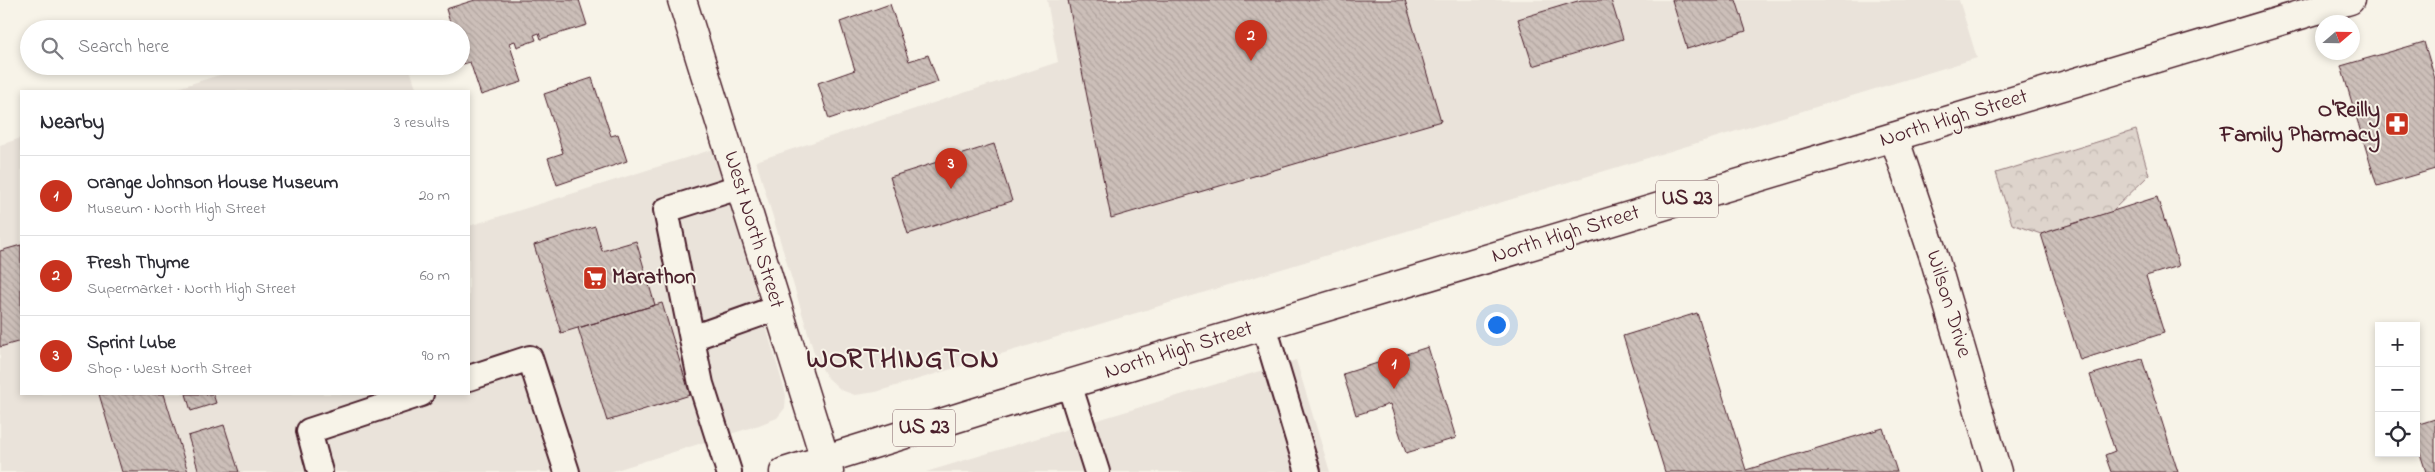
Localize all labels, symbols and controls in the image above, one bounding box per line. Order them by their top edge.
north arrow [2315,15,2360,60]
search box [20,20,470,75]
pin: 2 [1235,20,1267,61]
icon: search [38,34,66,62]
text: Search here [78,34,169,61]
street label: North High Street [1876,81,2033,158]
place label: O'Reilly Family Pharmacy [2219,95,2380,153]
text: Nearby [40,108,104,138]
text: 3 results [394,111,450,135]
pharmacy icon: O'Reilly Family Pharmacy [2384,111,2410,137]
street label: West North Street [714,147,792,313]
pin: 3 [935,148,967,189]
text: Orange Johnson House Museum [87,170,338,197]
road number: US 23 [1656,180,1718,218]
text: 1 [53,184,59,208]
text: 20 m [419,184,450,208]
text: Museum · North High Street [87,197,266,221]
street label: North High Street [1488,197,1645,274]
street label: Wilson Drive [1917,246,1980,362]
text: Fresh Thyme [87,250,189,277]
place label: Marathon [612,262,696,294]
text: 2 [52,264,60,288]
text: 60 m [420,264,450,288]
supermarket icon: Marathon [582,265,608,291]
text: Supermarket · North High Street [87,277,296,301]
your location [1484,312,1510,338]
street label: North High Street [1101,313,1258,390]
map controls [2375,322,2420,457]
button: + [2375,322,2420,367]
text: Sprint Lube [87,330,176,357]
district label: WORTHINGTON [806,340,1000,381]
text: 3 [53,344,59,368]
text: 90 m [422,344,450,368]
pin: 1 [1378,348,1410,389]
text: Shop · West North Street [87,357,252,381]
button: − [2375,367,2420,412]
road number: US 23 [893,409,955,446]
button: locate [2375,412,2420,457]

